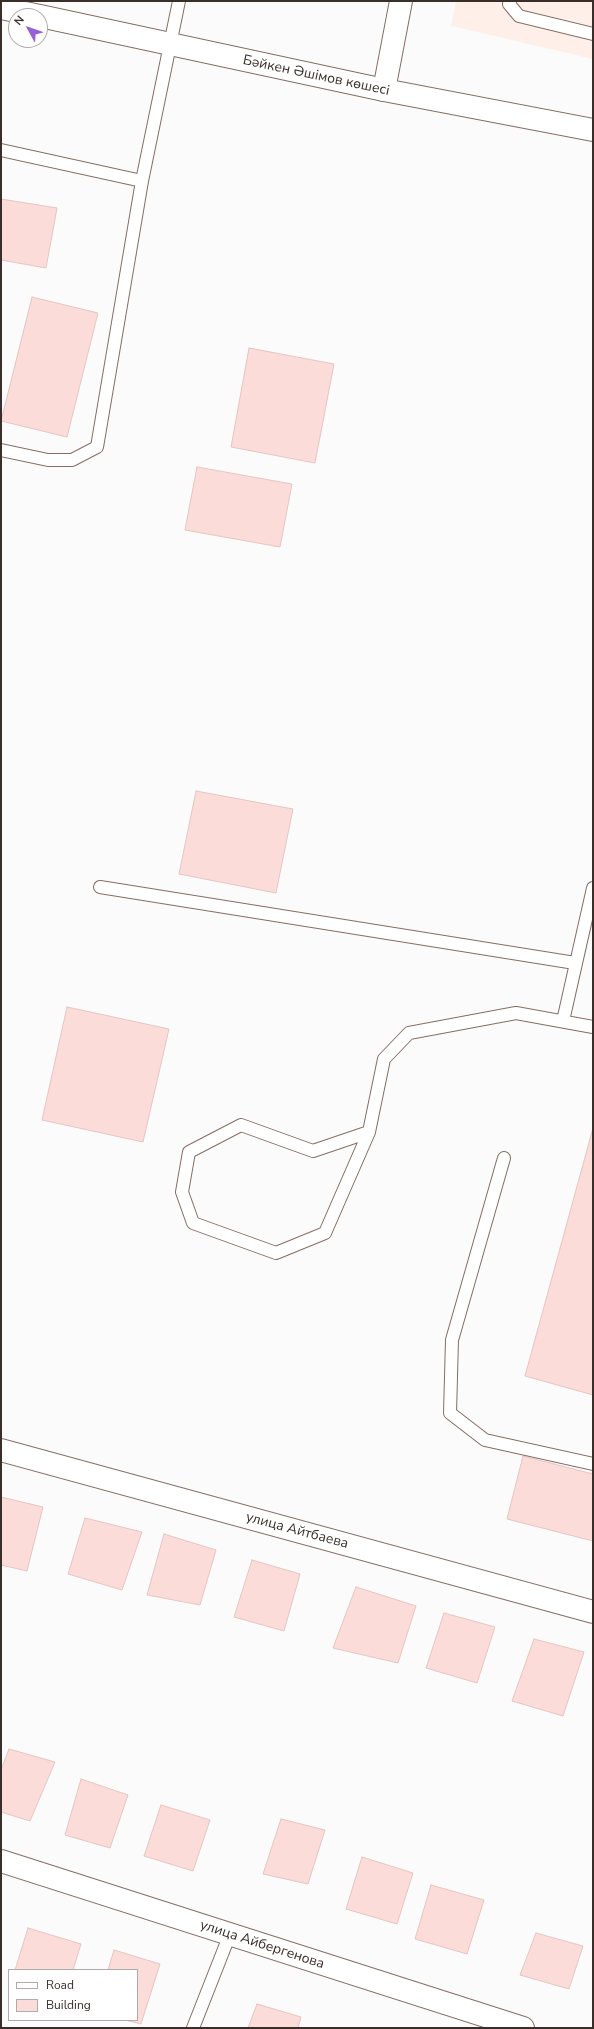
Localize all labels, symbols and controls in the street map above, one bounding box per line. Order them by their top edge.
north arrow [8,8,48,48]
text: N [11,13,28,29]
street label: Бәйкен Әшімов көшесі [241,52,391,100]
street label: улица Айтбаева [244,1509,350,1553]
street label: улица Айбергенова [198,1917,326,1973]
legend [8,1969,138,2021]
text: Road [46,1977,74,1993]
text: Building [46,1997,91,2013]

